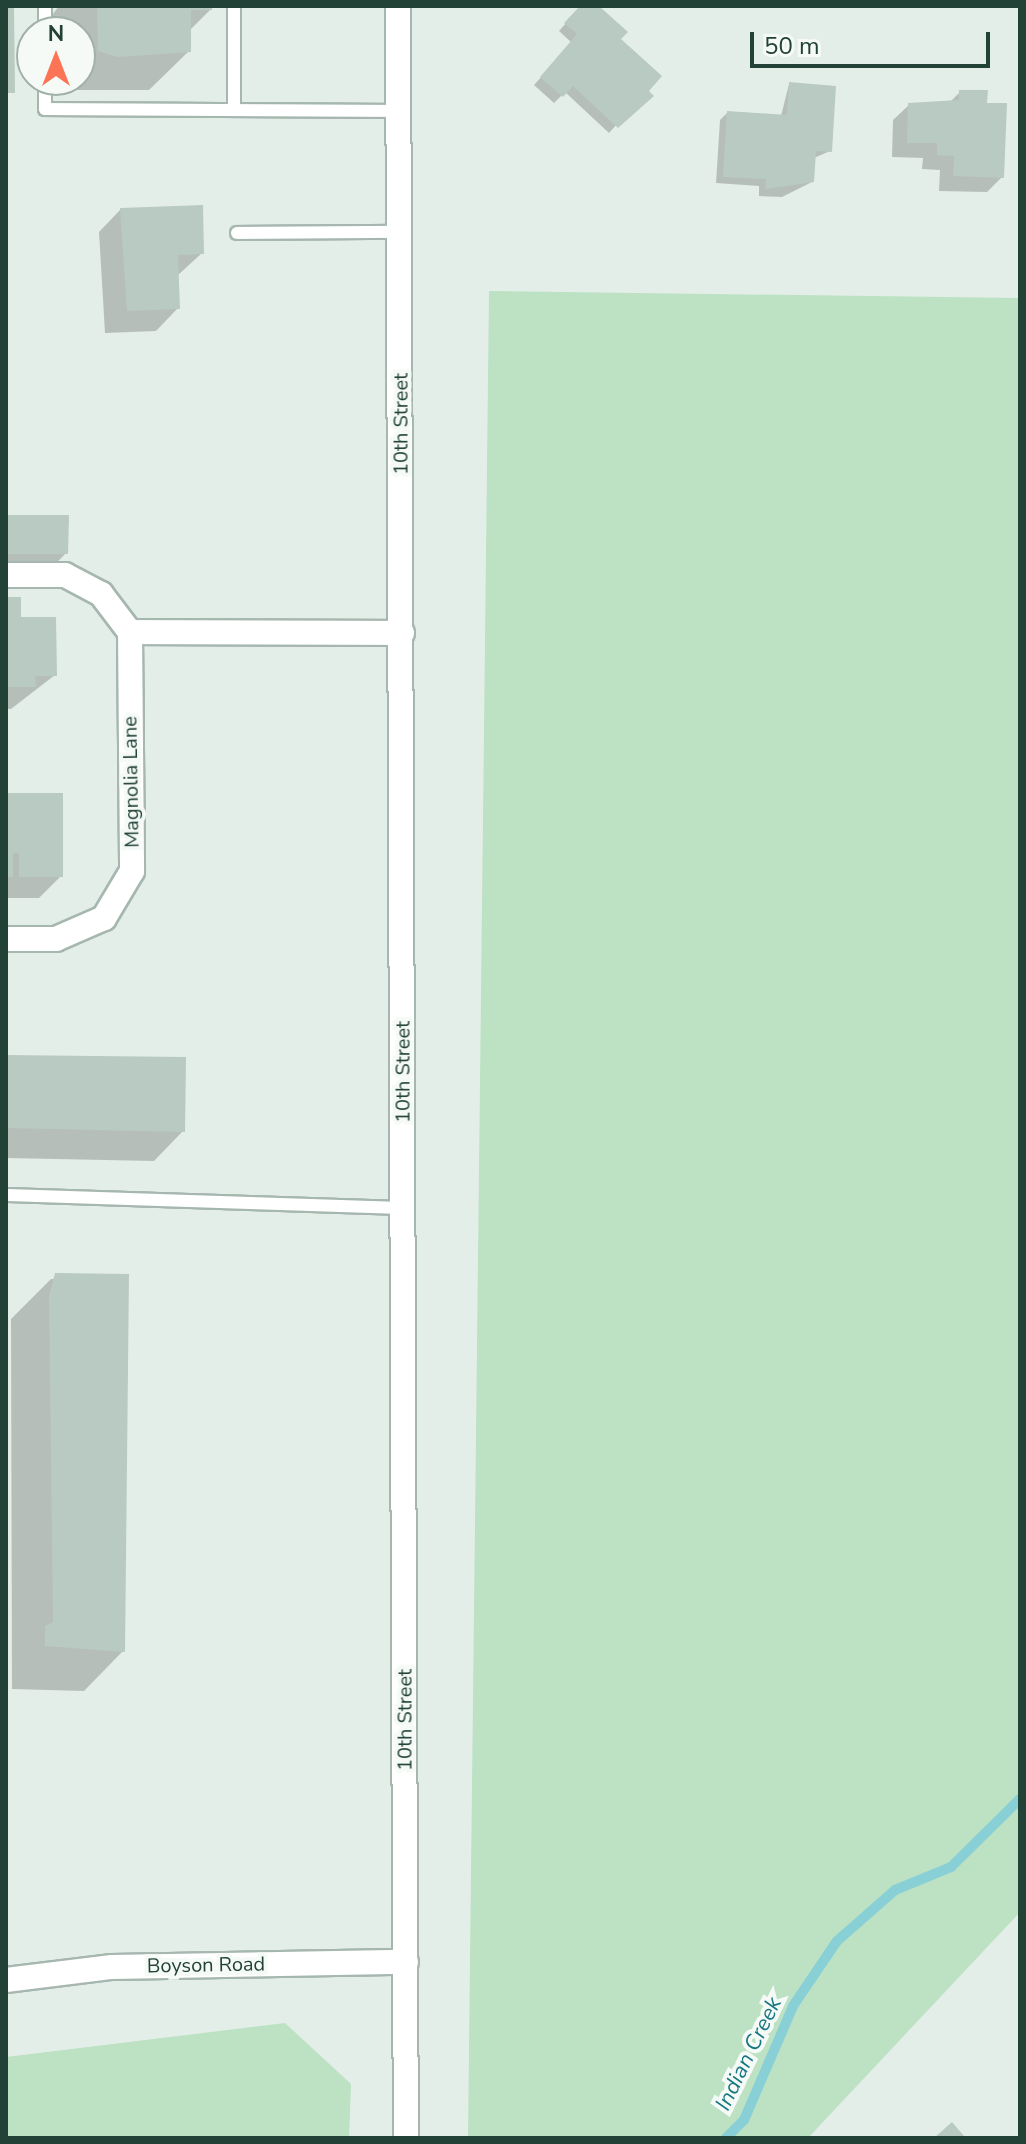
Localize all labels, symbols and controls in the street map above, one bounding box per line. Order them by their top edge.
north arrow [16,16,96,96]
scale bar [754,16,994,66]
text: N [48,19,64,49]
text: 50 m [764,30,820,62]
street label: 10th Street [389,373,413,475]
street label: Magnolia Lane [118,716,144,848]
street label: 10th Street [391,1021,415,1123]
street label: 10th Street [393,1669,417,1771]
street label: Boyson Road [147,1952,265,1978]
water label: Indian Creek [710,1993,788,2115]

